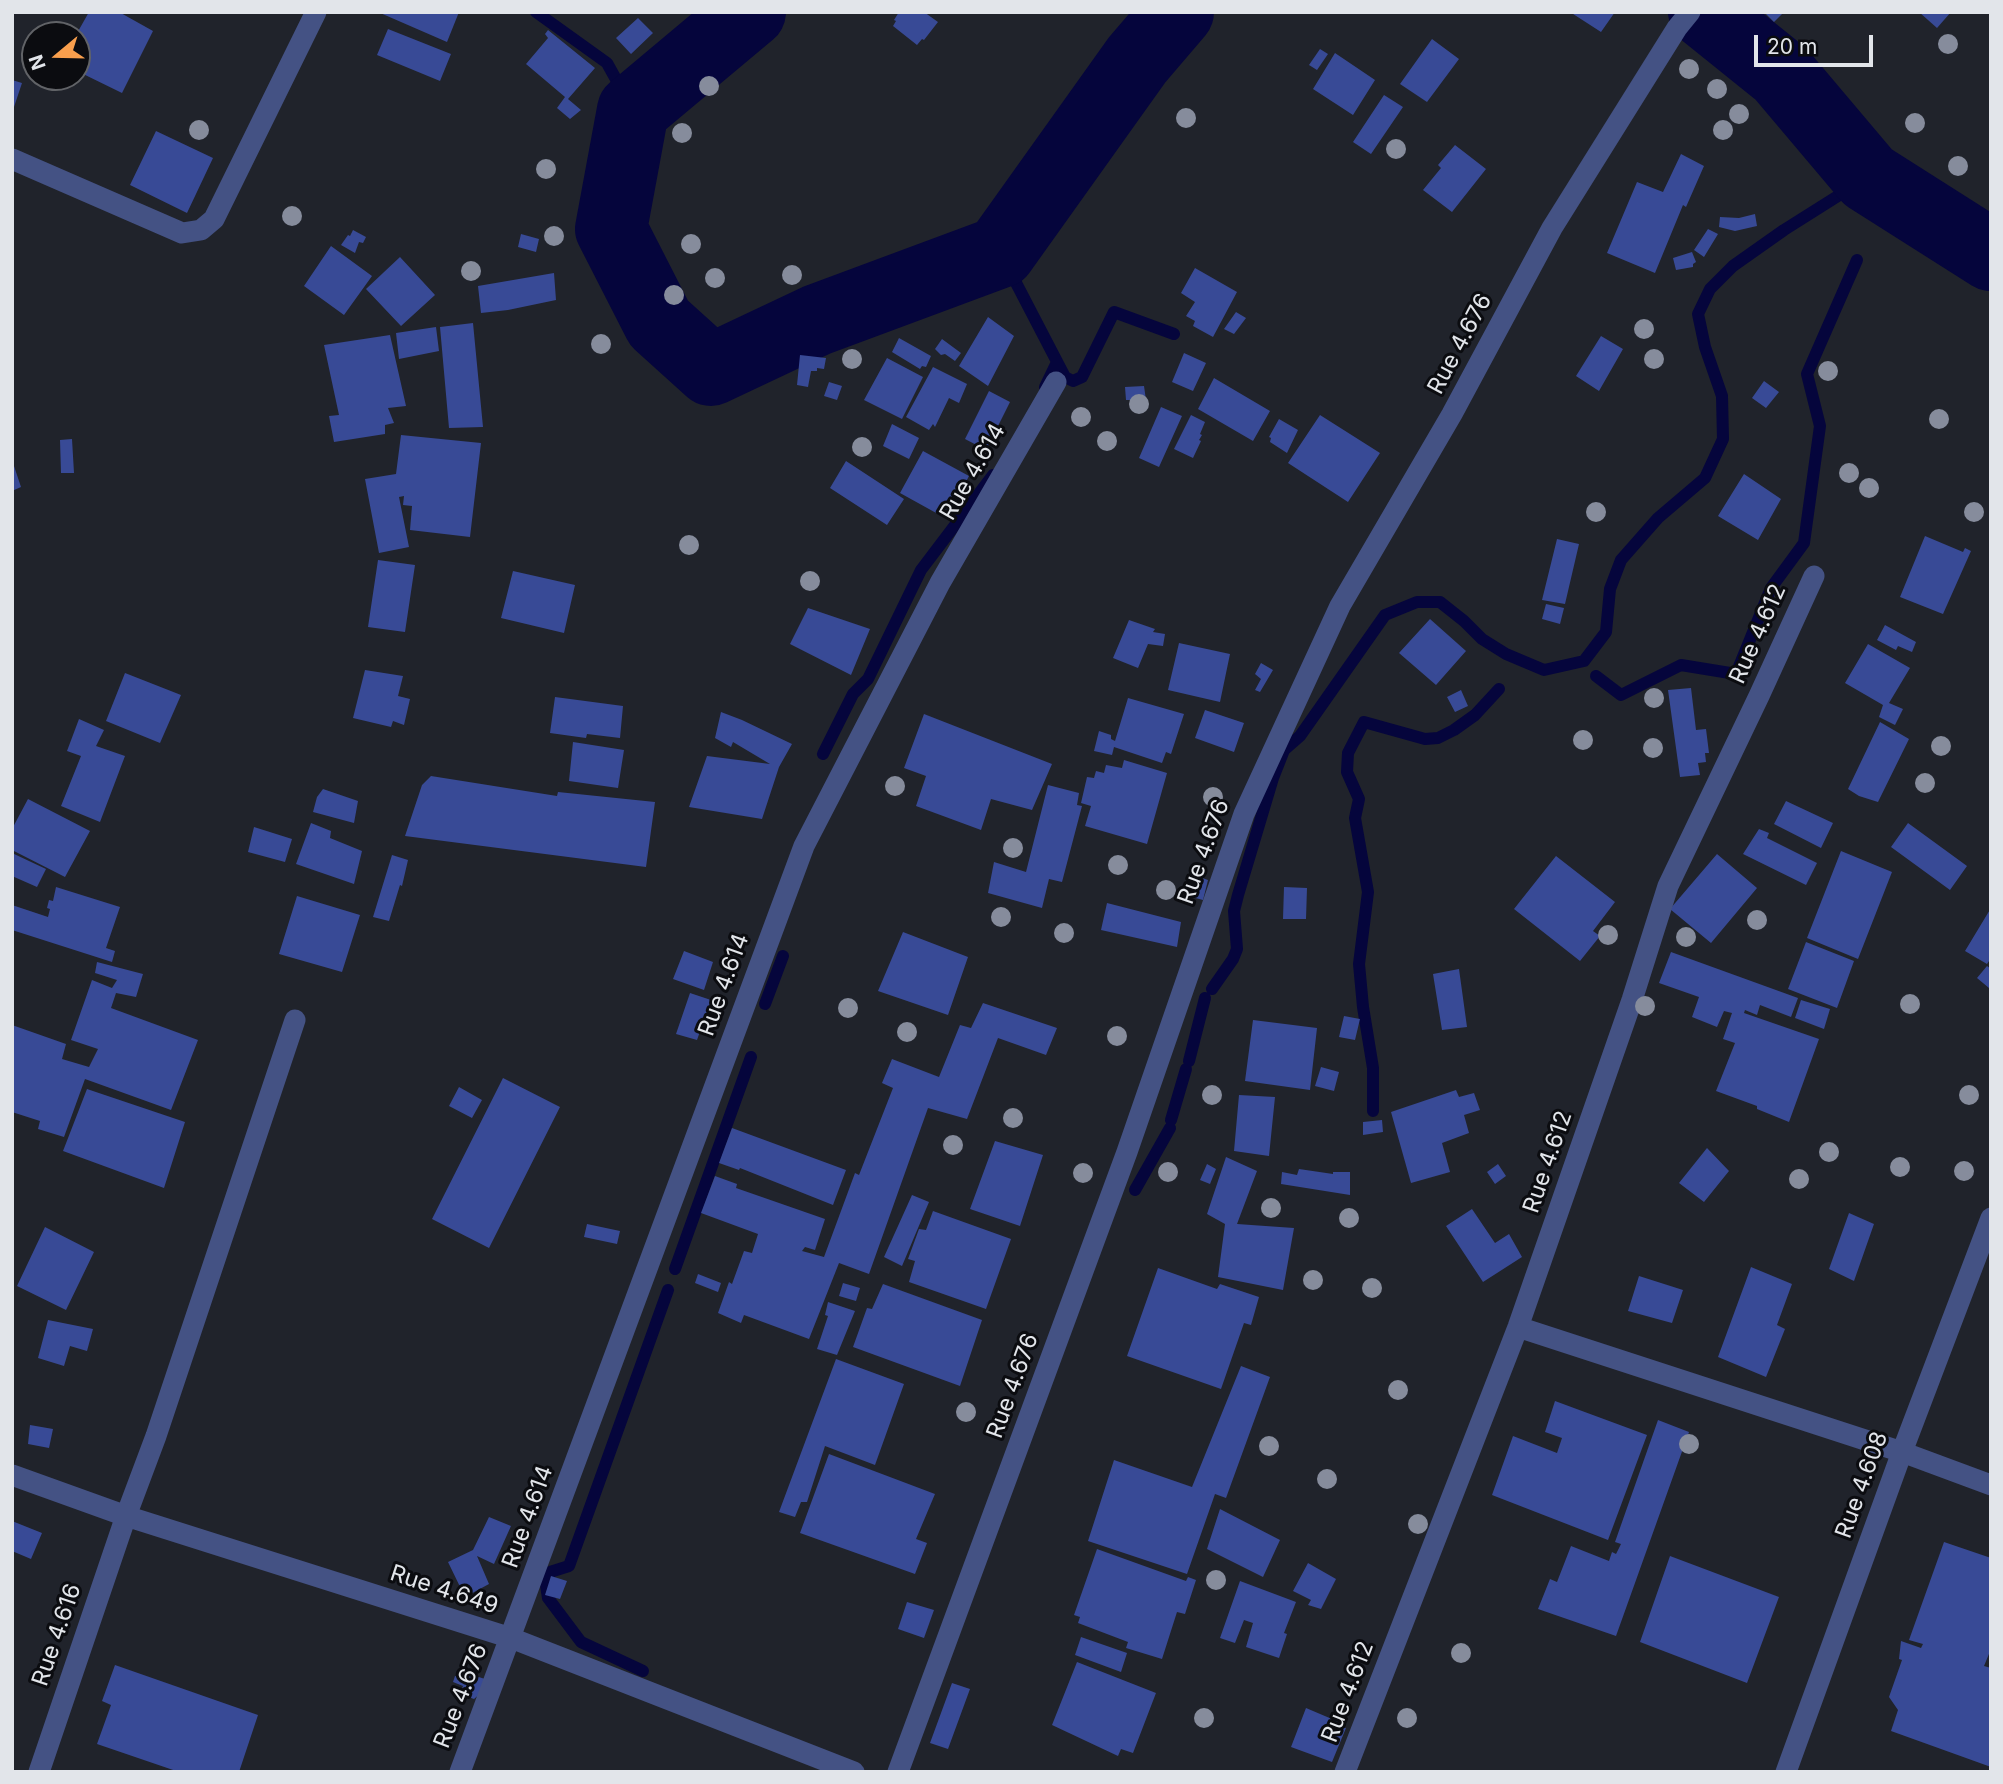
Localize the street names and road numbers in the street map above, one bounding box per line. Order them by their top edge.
street label: Rue 4.676 [1422,289,1498,399]
street label: Rue 4.614 [934,419,1012,525]
street label: Rue 4.612 [1724,580,1792,688]
street label: Rue 4.676 [1172,796,1236,908]
street label: Rue 4.614 [693,930,755,1040]
street label: Rue 4.612 [1518,1107,1578,1217]
street label: Rue 4.676 [981,1330,1045,1442]
street label: Rue 4.608 [1830,1428,1894,1542]
street label: Rue 4.614 [497,1462,559,1572]
street label: Rue 4.649 [387,1560,501,1620]
street label: Rue 4.616 [27,1580,87,1690]
street label: Rue 4.612 [1316,1638,1380,1746]
street label: Rue 4.676 [428,1640,494,1752]

